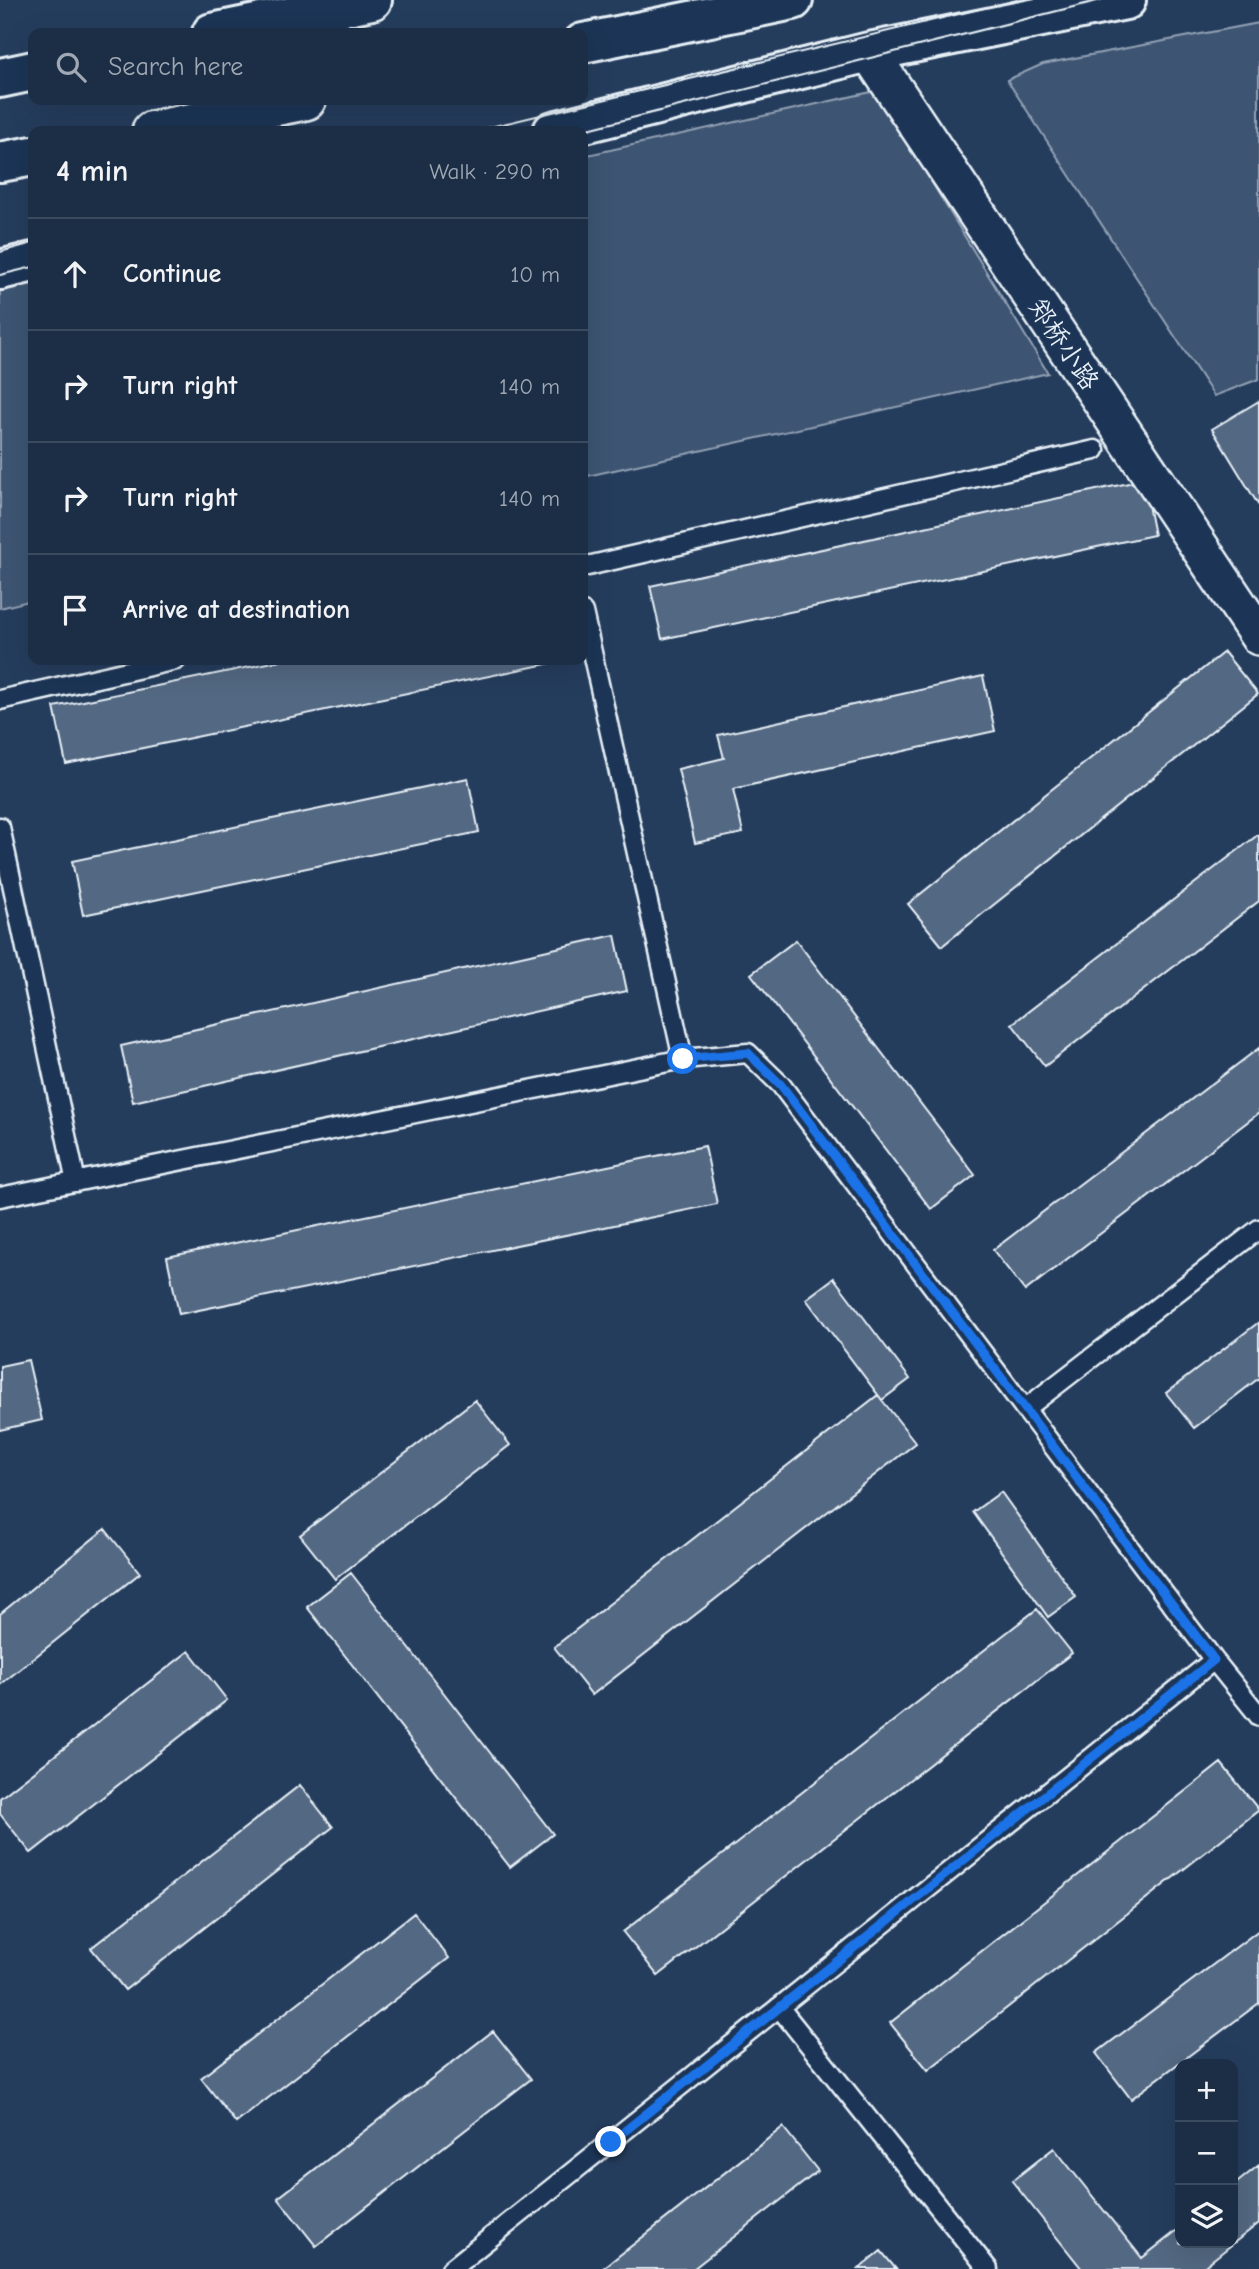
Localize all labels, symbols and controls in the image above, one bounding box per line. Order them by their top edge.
search box [28,28,588,105]
icon: search [52,48,90,86]
text: Search here [108,52,243,82]
text: 4 min [56,154,128,189]
text: Walk · 290 m [429,158,560,185]
icon: ahead [56,255,94,293]
text: Continue [123,259,221,289]
text: 10 m [510,261,560,288]
street label: 郑桥小路 [1022,293,1105,396]
icon: right [56,367,94,405]
text: Turn right [123,371,237,401]
text: 140 m [499,373,560,400]
icon: right [56,479,94,517]
text: Turn right [123,483,237,513]
text: 140 m [499,485,560,512]
icon: arrive [56,591,94,629]
text: Arrive at destination [123,595,350,625]
route start [667,1043,698,1074]
map controls [1175,2059,1238,2248]
button: + [1175,2059,1238,2122]
button: − [1175,2122,1238,2185]
route end [595,2126,626,2157]
button: layers [1175,2185,1238,2248]

